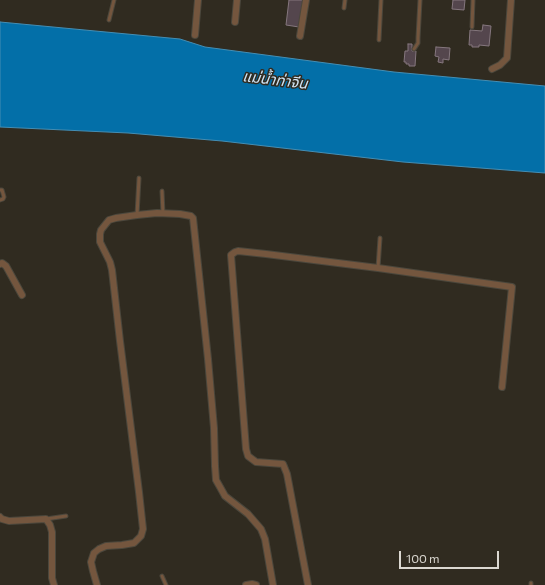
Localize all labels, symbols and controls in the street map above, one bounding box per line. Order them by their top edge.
water label: แม่น้ำท่าจีน [241,67,309,93]
scale bar [401,543,501,569]
text: 100 m [406,551,440,565]

